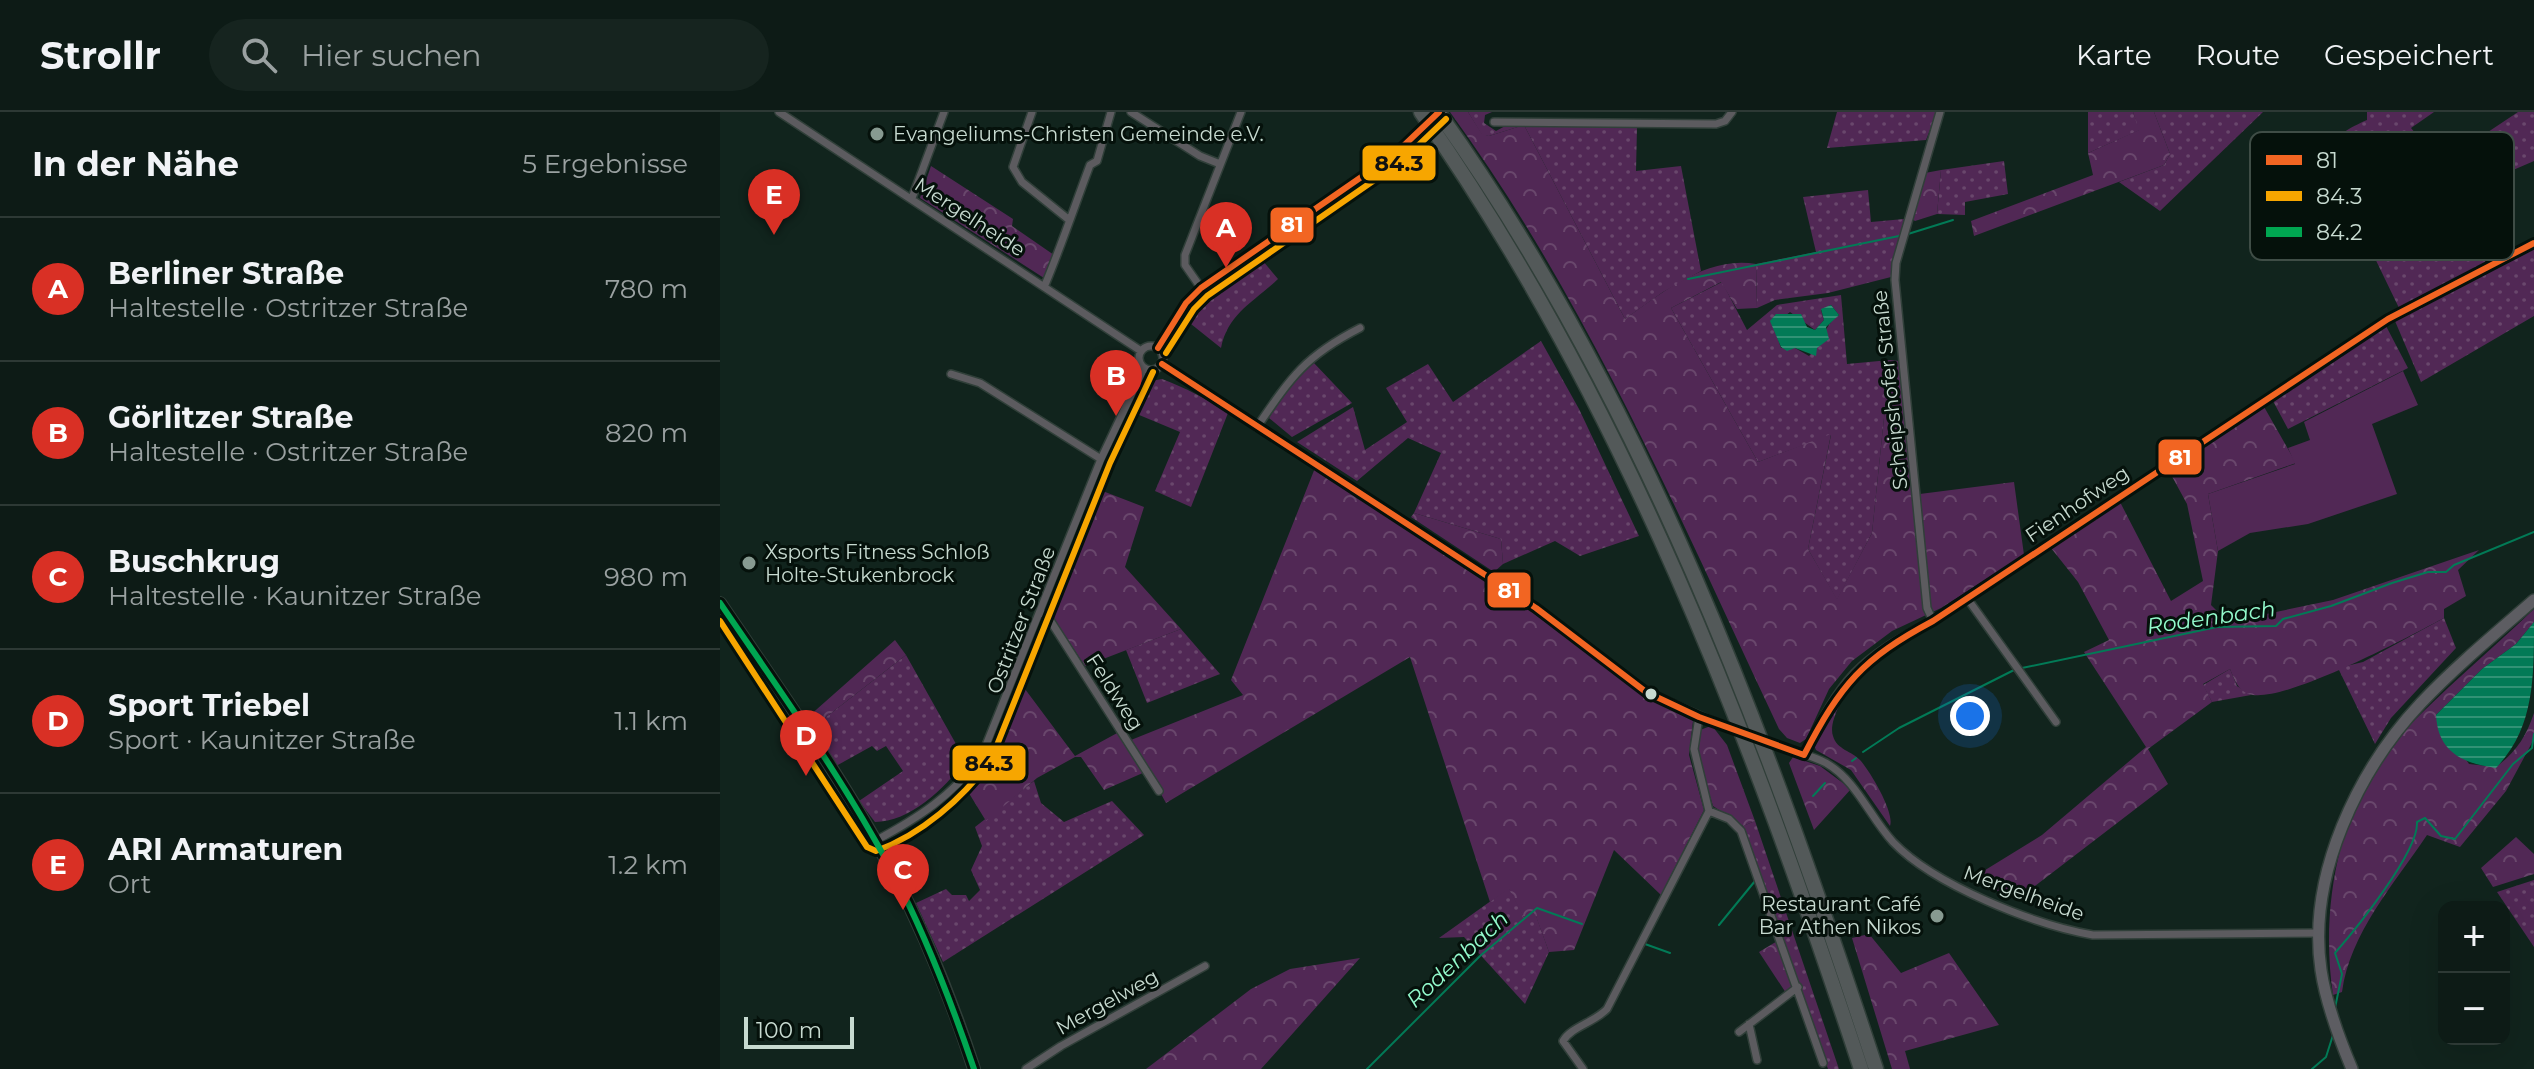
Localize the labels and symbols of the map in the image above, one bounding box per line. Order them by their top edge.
place label: Evangeliums-Christen Gemeinde e.V. [893,122,1264,146]
marker: Evangeliums-Christen Gemeinde e.V. [868,125,886,143]
legend [2250,132,2514,260]
line badge: 84.3 [1361,144,1437,182]
text: 81 [2316,147,2338,174]
text: 84.3 [1374,150,1424,177]
pin: E [748,169,800,235]
street label: Mergelheide [910,172,1030,262]
text: 84.3 [2316,183,2362,210]
pin: A [1200,202,1252,268]
line badge: 81 [1269,206,1315,244]
text: 81 [1280,211,1304,238]
text: 84.2 [2316,219,2362,246]
street label: Scheipshofer Straße [1868,289,1912,491]
pin: B [1090,350,1142,416]
line badge: 81 [2157,438,2203,476]
text: 81 [2168,444,2192,471]
street label: Fienhofweg [2021,461,2133,547]
place label: Xsports Fitness Schloß Holte-Stukenbrock [765,540,990,587]
street label: Ostritzer Straße [982,543,1060,697]
marker: Xsports Fitness Schloß Holte-Stukenbrock [740,554,758,572]
line badge: 81 [1486,571,1532,609]
text: 81 [1497,577,1521,604]
water label: Rodenbach [2145,595,2277,640]
street label: Feldweg [1081,649,1149,735]
unlabelled marker [1643,686,1659,702]
your location [1950,696,1990,736]
pin: D [780,710,832,776]
line badge: 84.3 [951,744,1027,782]
text: 84.3 [964,750,1014,777]
pin: C [877,844,929,910]
street label: Mergelheide [1960,860,2088,926]
place label: Restaurant Café Bar Athen Nikos [1759,892,1921,939]
water label: Rodenbach [1401,905,1514,1013]
marker: Restaurant Café Bar Athen Nikos [1928,907,1946,925]
street label: Mergelweg [1052,964,1162,1040]
scale bar [744,1013,854,1049]

